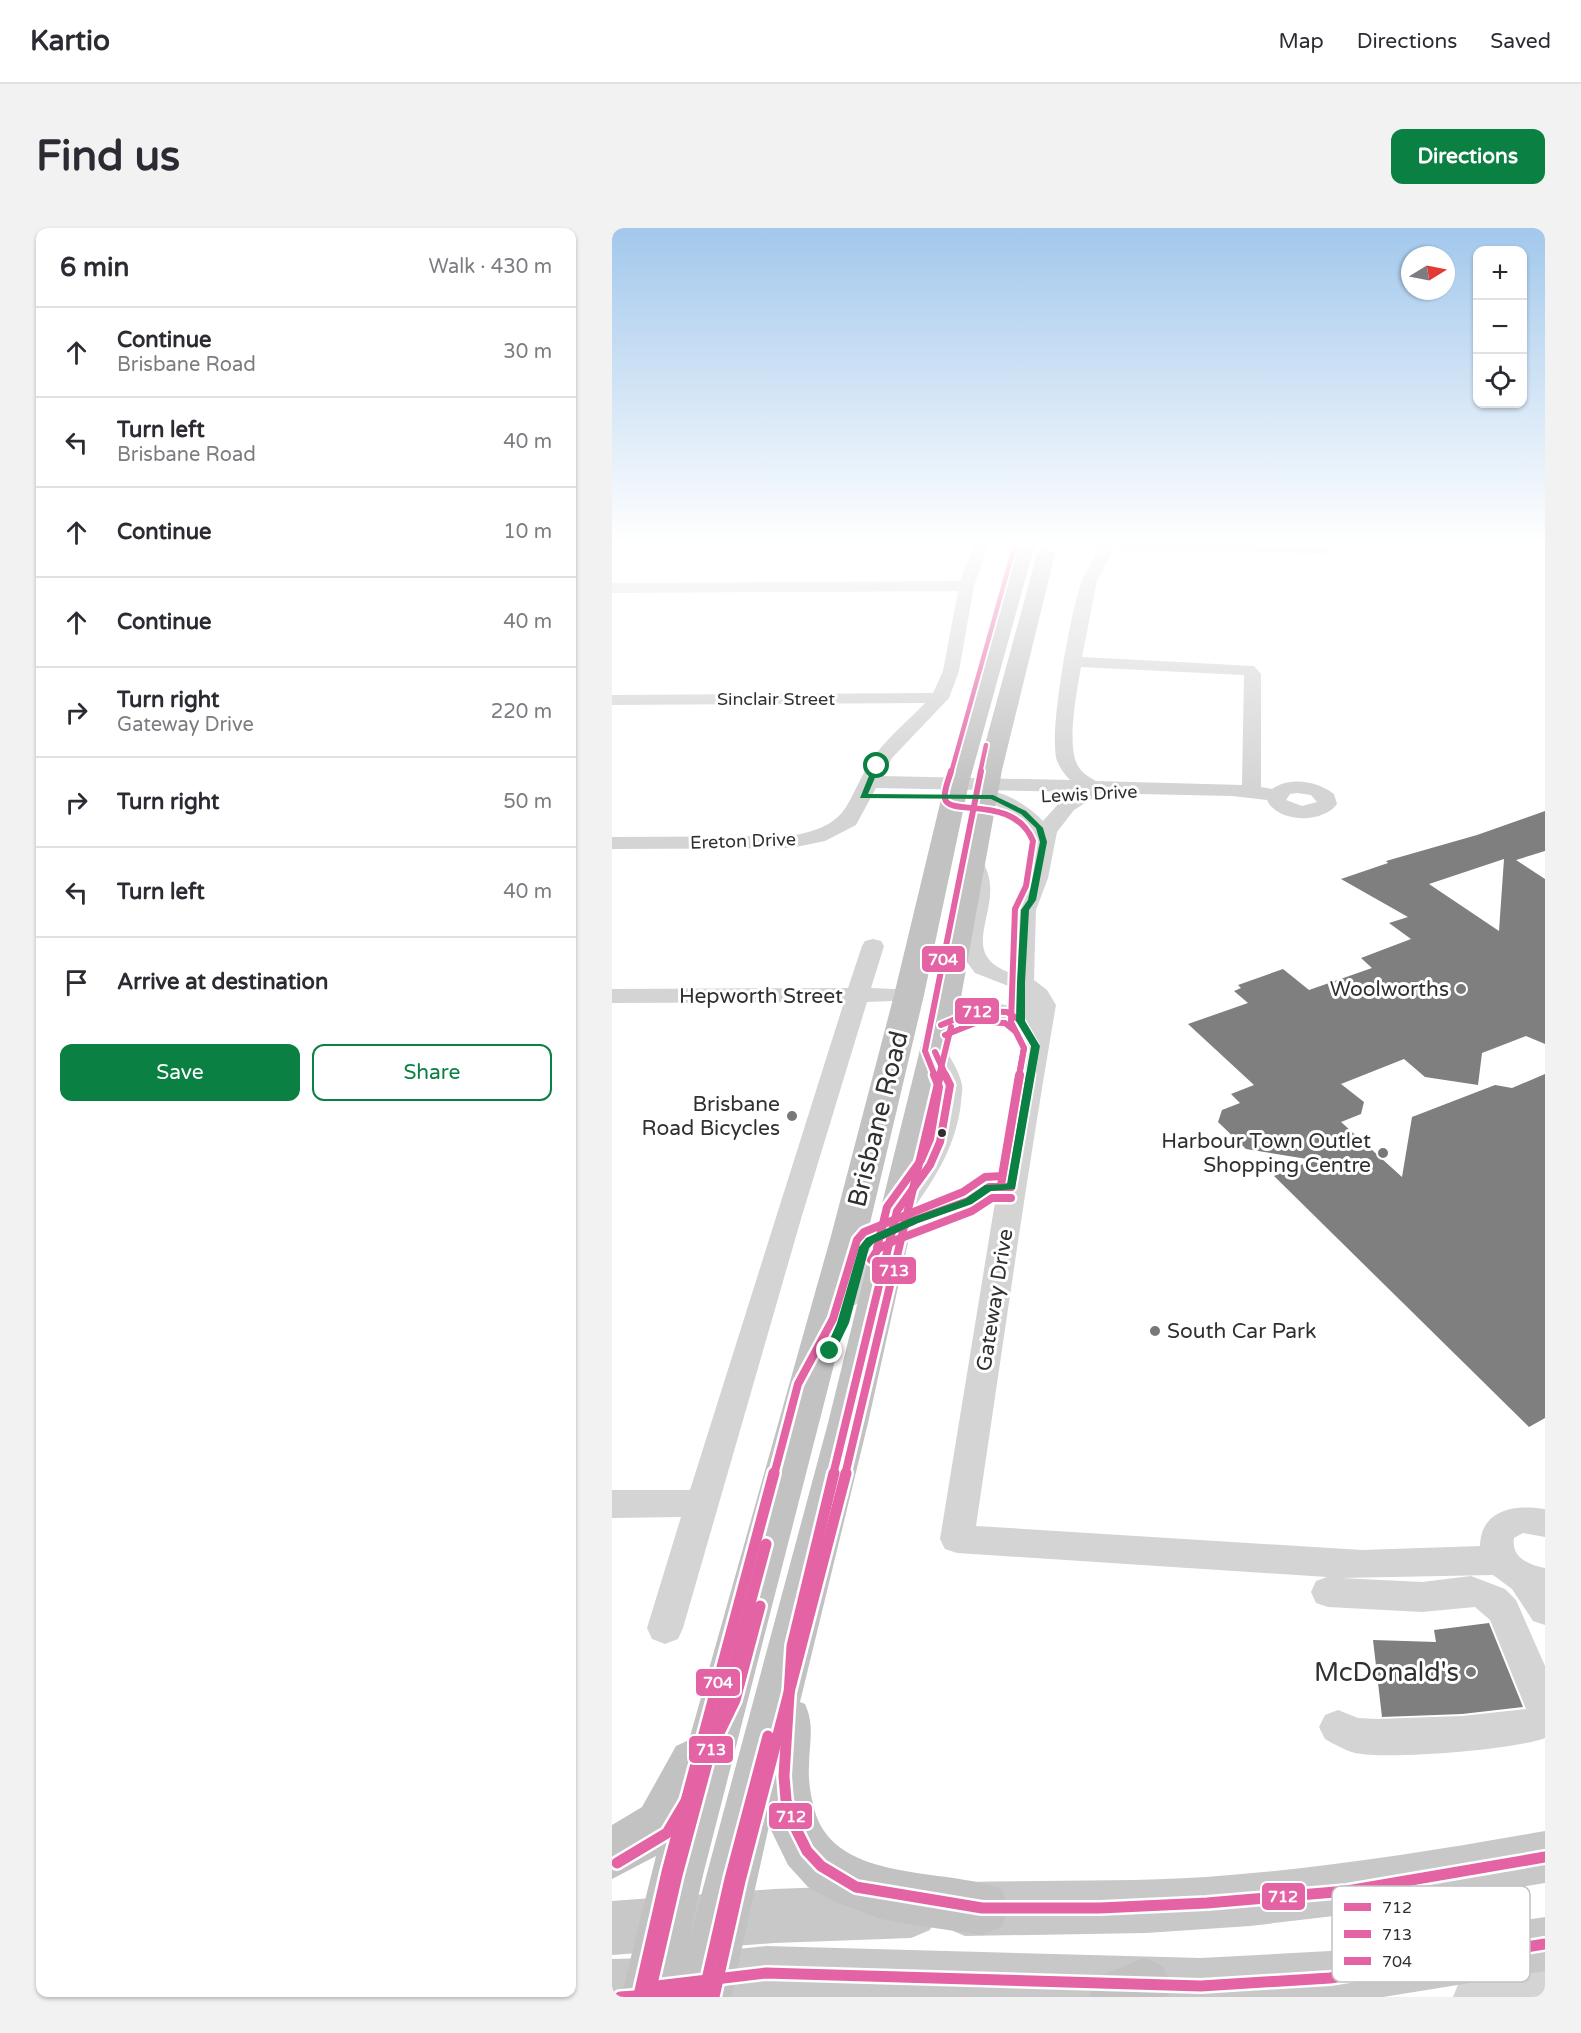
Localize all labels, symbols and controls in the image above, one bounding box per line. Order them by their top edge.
text: Kartio [30,24,110,58]
text: Map [1278,29,1324,54]
text: Directions [1357,29,1457,54]
text: Saved [1490,29,1551,54]
button: Directions [1391,129,1545,184]
text: Find us [36,131,180,182]
north arrow [1401,246,1455,300]
map controls [1473,246,1527,408]
button: + [1473,246,1527,300]
text: 6 min [60,252,129,283]
text: Walk · 430 m [429,255,552,279]
button: − [1473,300,1527,354]
text: Continue [117,327,212,353]
icon: ahead [60,336,93,369]
text: 30 m [503,340,552,364]
text: Brisbane Road [117,353,256,377]
button: locate [1473,354,1527,408]
text: Turn left [117,417,205,443]
icon: left [60,426,93,459]
text: 40 m [503,430,552,454]
text: Brisbane Road [117,443,256,467]
icon: ahead [60,516,93,549]
text: Continue [117,519,212,545]
text: 10 m [503,520,552,544]
icon: ahead [60,606,93,639]
text: Continue [117,609,212,635]
text: 40 m [503,610,552,634]
text: Turn right [117,687,219,713]
street label: Sinclair Street [717,688,835,710]
icon: right [60,696,93,729]
text: 220 m [491,700,552,724]
text: Gateway Drive [117,713,254,737]
route start [863,752,889,778]
street label: Lewis Drive [1040,780,1138,808]
icon: right [60,786,93,819]
text: Turn right [117,789,219,815]
text: 50 m [503,790,552,814]
street label: Ereton Drive [690,828,796,854]
icon: left [60,876,93,909]
text: Turn left [117,879,205,905]
text: 40 m [503,880,552,904]
line badge: 704 [921,945,966,973]
text: 704 [928,950,958,970]
icon: arrive [60,966,93,999]
text: Arrive at destination [117,969,328,995]
place label: Woolworths [1330,977,1449,1002]
marker: Woolworths [1454,982,1468,996]
street label: Hepworth Street [679,984,843,1009]
line badge: 712 [954,997,1000,1025]
text: 712 [962,1002,992,1022]
street label: Brisbane Road [841,1028,915,1210]
button: Save [60,1044,300,1101]
button: Share [312,1044,552,1101]
place label: Brisbane Road Bicycles [641,1092,780,1141]
marker: Brisbane Road Bicycles [785,1109,799,1123]
unlabelled marker [936,1127,948,1139]
place label: Harbour Town Outlet Shopping Centre [1161,1129,1371,1178]
marker: Harbour Town Outlet Shopping Centre [1376,1146,1390,1160]
street label: Gateway Drive [971,1227,1019,1373]
line badge: 713 [871,1256,917,1285]
text: 713 [879,1261,909,1281]
place label: South Car Park [1167,1319,1317,1344]
marker: South Car Park [1148,1324,1162,1338]
route end [816,1337,842,1363]
place label: McDonald's [1314,1657,1459,1688]
marker: McDonald's [1464,1665,1478,1679]
line badge: 704 [695,1668,741,1697]
text: 704 [703,1673,733,1693]
line badge: 713 [688,1735,734,1764]
text: 713 [696,1740,726,1760]
line badge: 712 [768,1802,813,1830]
text: 712 [776,1807,806,1827]
line badge: 712 [1261,1882,1306,1911]
legend [1332,1886,1530,1982]
text: 712 [1268,1887,1298,1907]
text: 712 [1382,1898,1412,1918]
text: 713 [1382,1925,1412,1945]
text: 704 [1382,1952,1412,1972]

